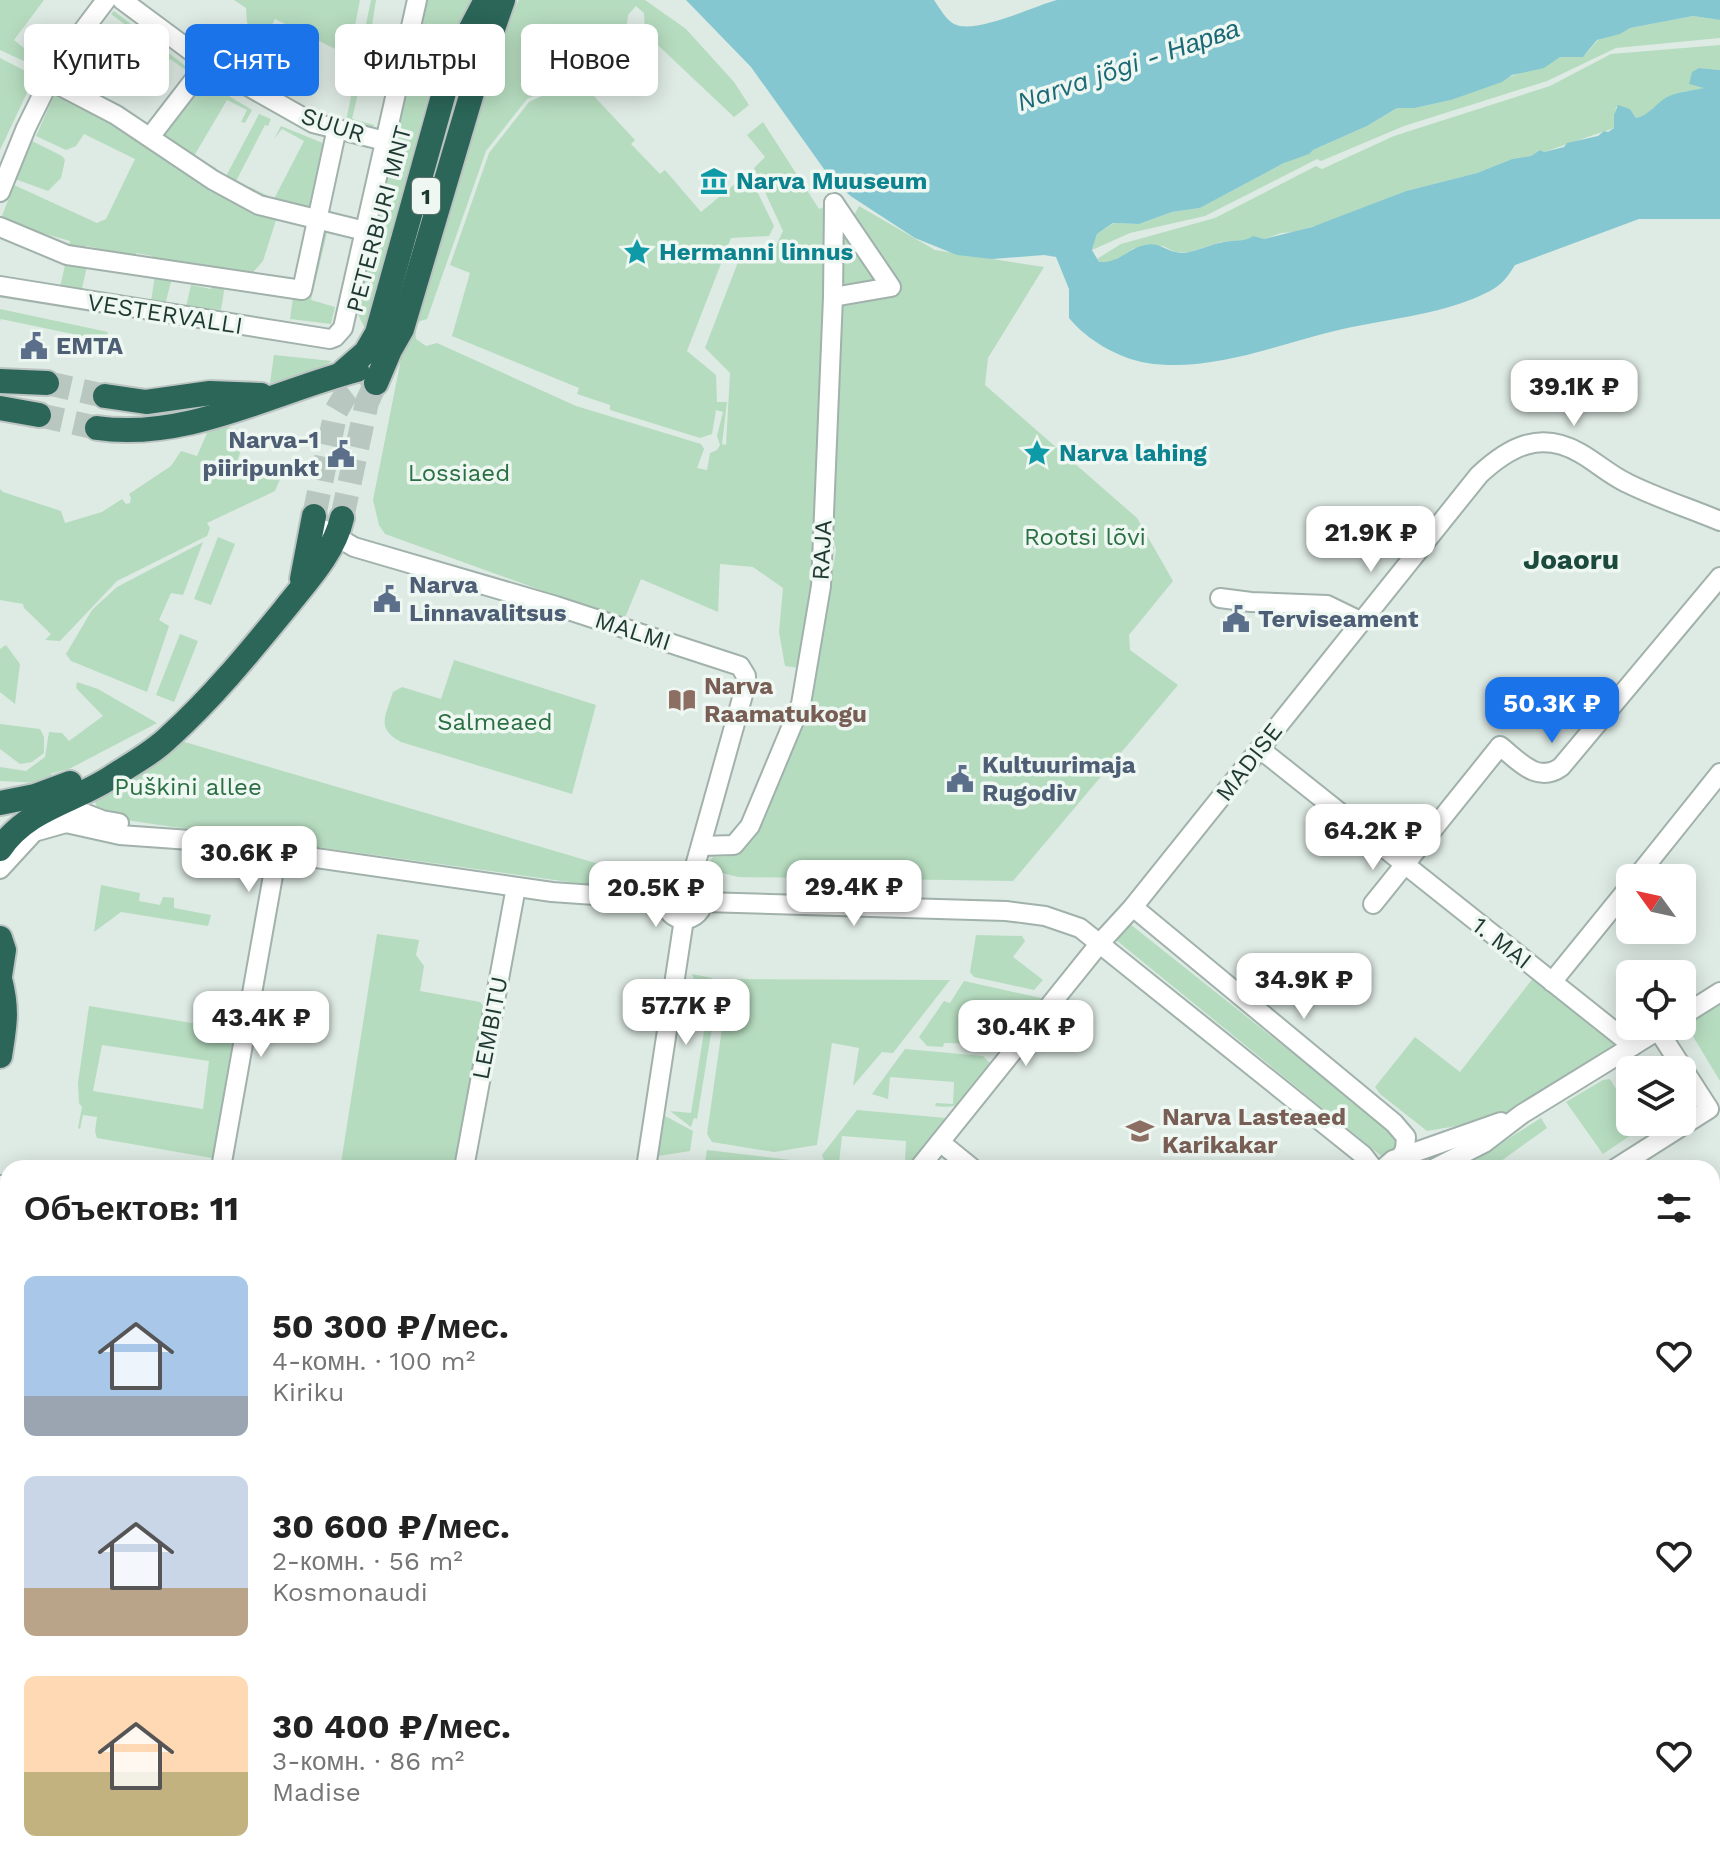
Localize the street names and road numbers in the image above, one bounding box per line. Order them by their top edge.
street label: SUUR [298,102,368,148]
street label: PETERBURI MNT [341,123,417,315]
road number: 1 [412,178,440,214]
street label: VESTERVALLI [85,288,245,340]
street label: RAJA [806,519,838,581]
street label: MALMI [591,606,675,656]
street label: MADISE [1210,717,1288,807]
street label: 1. MAI [1467,911,1537,975]
street label: LEMBITU [466,974,514,1082]

